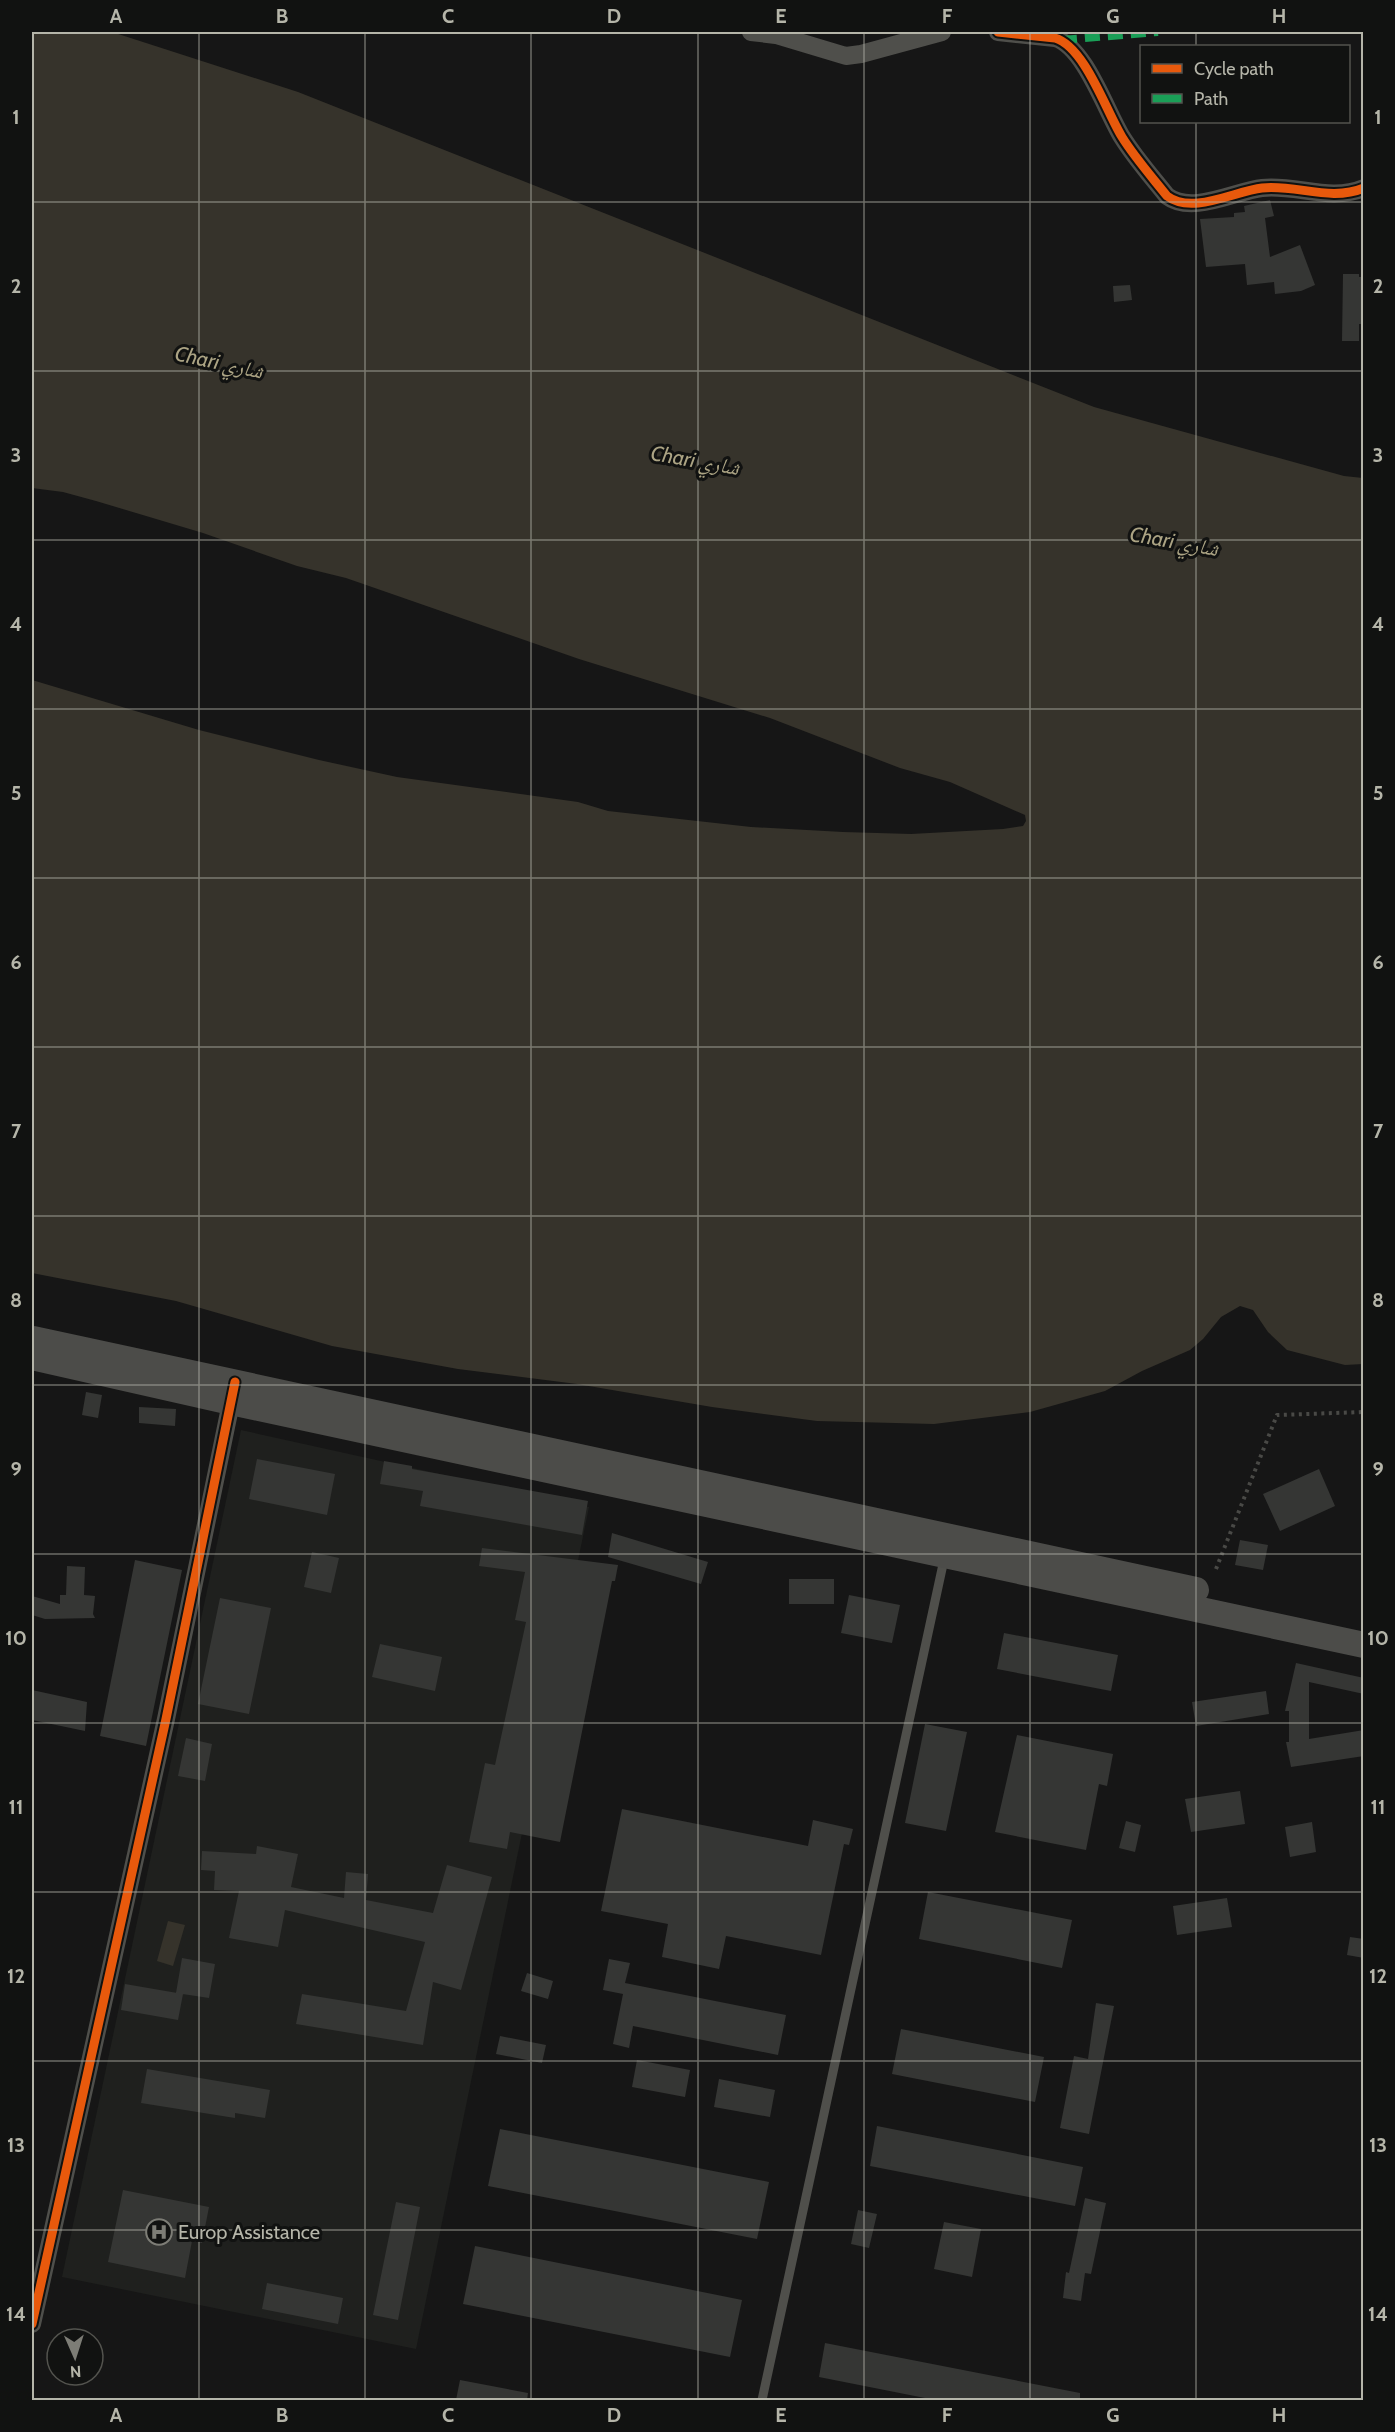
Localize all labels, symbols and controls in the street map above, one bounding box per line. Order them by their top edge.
text: A [110,4,123,28]
text: B [276,4,288,28]
text: C [442,4,454,28]
text: D [607,4,621,28]
text: E [775,4,787,28]
text: F [942,4,953,28]
text: G [1106,4,1120,28]
text: H [1272,4,1286,28]
legend [1140,45,1350,123]
text: Cycle path [1194,58,1274,80]
text: Path [1194,88,1228,110]
text: 1 [12,105,20,129]
text: 1 [1374,105,1382,129]
text: 2 [11,274,21,298]
text: 2 [1373,274,1383,298]
water label: Chari شاري [172,340,266,388]
water label: Chari شاري [648,440,742,485]
text: 3 [11,443,21,467]
text: 3 [1373,443,1383,467]
water label: Chari شاري [1127,521,1221,566]
text: 4 [10,612,22,636]
text: 4 [1372,612,1384,636]
text: 5 [11,781,21,805]
text: 5 [1373,781,1383,805]
text: 6 [10,950,22,974]
text: 6 [1372,950,1384,974]
text: 7 [11,1119,22,1143]
text: 7 [1373,1119,1384,1143]
text: 8 [10,1288,22,1312]
text: 8 [1372,1288,1384,1312]
text: 9 [10,1457,22,1481]
text: 9 [1372,1457,1384,1481]
text: 10 [5,1626,27,1650]
text: 10 [1367,1626,1389,1650]
text: 11 [9,1795,23,1819]
text: 11 [1371,1795,1385,1819]
text: 12 [7,1964,25,1988]
text: 12 [1369,1964,1387,1988]
text: 13 [7,2133,25,2157]
text: 13 [1369,2133,1387,2157]
hospital icon: Europ Assistance [144,2217,174,2247]
place label: Europ Assistance [178,2220,320,2244]
text: 14 [6,2302,26,2326]
text: 14 [1368,2302,1388,2326]
north arrow [45,2327,105,2387]
text: N [70,2362,82,2381]
text: A [110,2403,123,2427]
text: B [276,2403,288,2427]
text: C [442,2403,454,2427]
text: D [607,2403,621,2427]
text: E [775,2403,787,2427]
text: F [942,2403,953,2427]
text: G [1106,2403,1120,2427]
text: H [1272,2403,1286,2427]

